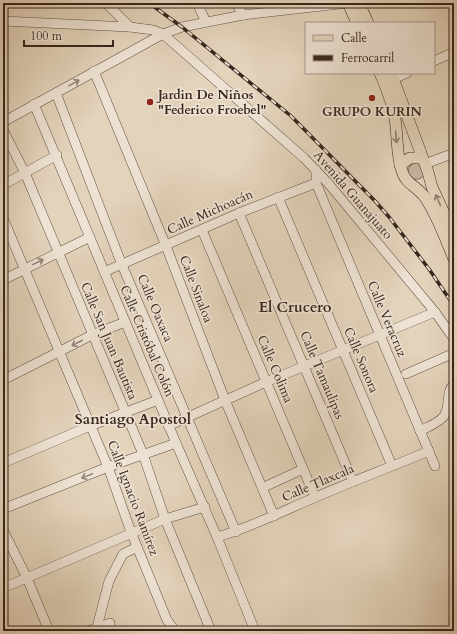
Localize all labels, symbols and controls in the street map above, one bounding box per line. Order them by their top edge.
scale bar [24,22,113,48]
legend [305,22,435,74]
text: 100 m [30,28,63,44]
text: Calle [341,30,367,46]
text: Ferrocarril [341,50,394,66]
one-way arrow [68,78,80,86]
place label: Jardin De Niños "Federico Froebel" [156,86,266,119]
marker: GRUPO KURIN [367,93,377,103]
marker: Jardin De Niños "Federico Froebel" [145,97,155,107]
place label: GRUPO KURIN [322,103,423,121]
one-way arrow [393,130,400,143]
street label: Avenida Guanajuato [309,147,397,243]
street label: Calle Michoacán [164,185,256,239]
one-way arrow [434,194,441,206]
street label: Calle Sinaloa [175,253,217,326]
one-way arrow [31,258,43,265]
street label: Calle Oaxaca [133,271,178,345]
street label: Calle Veracruz [363,278,411,360]
street label: Calle San Juan Bautista [76,279,142,403]
street label: Calle Cristóbal Colón [115,282,179,400]
district label: El Crucero [258,297,332,317]
street label: Calle Sonora [339,324,383,396]
street label: Calle Tamaulipas [295,328,349,422]
street label: Calle Colima [253,332,298,406]
one-way arrow [71,339,83,347]
district label: Santiago Apostol [75,409,192,429]
street label: Calle Ignacio Ramírez [103,438,163,558]
street label: Calle Tlaxcala [279,460,357,506]
one-way arrow [81,472,93,480]

